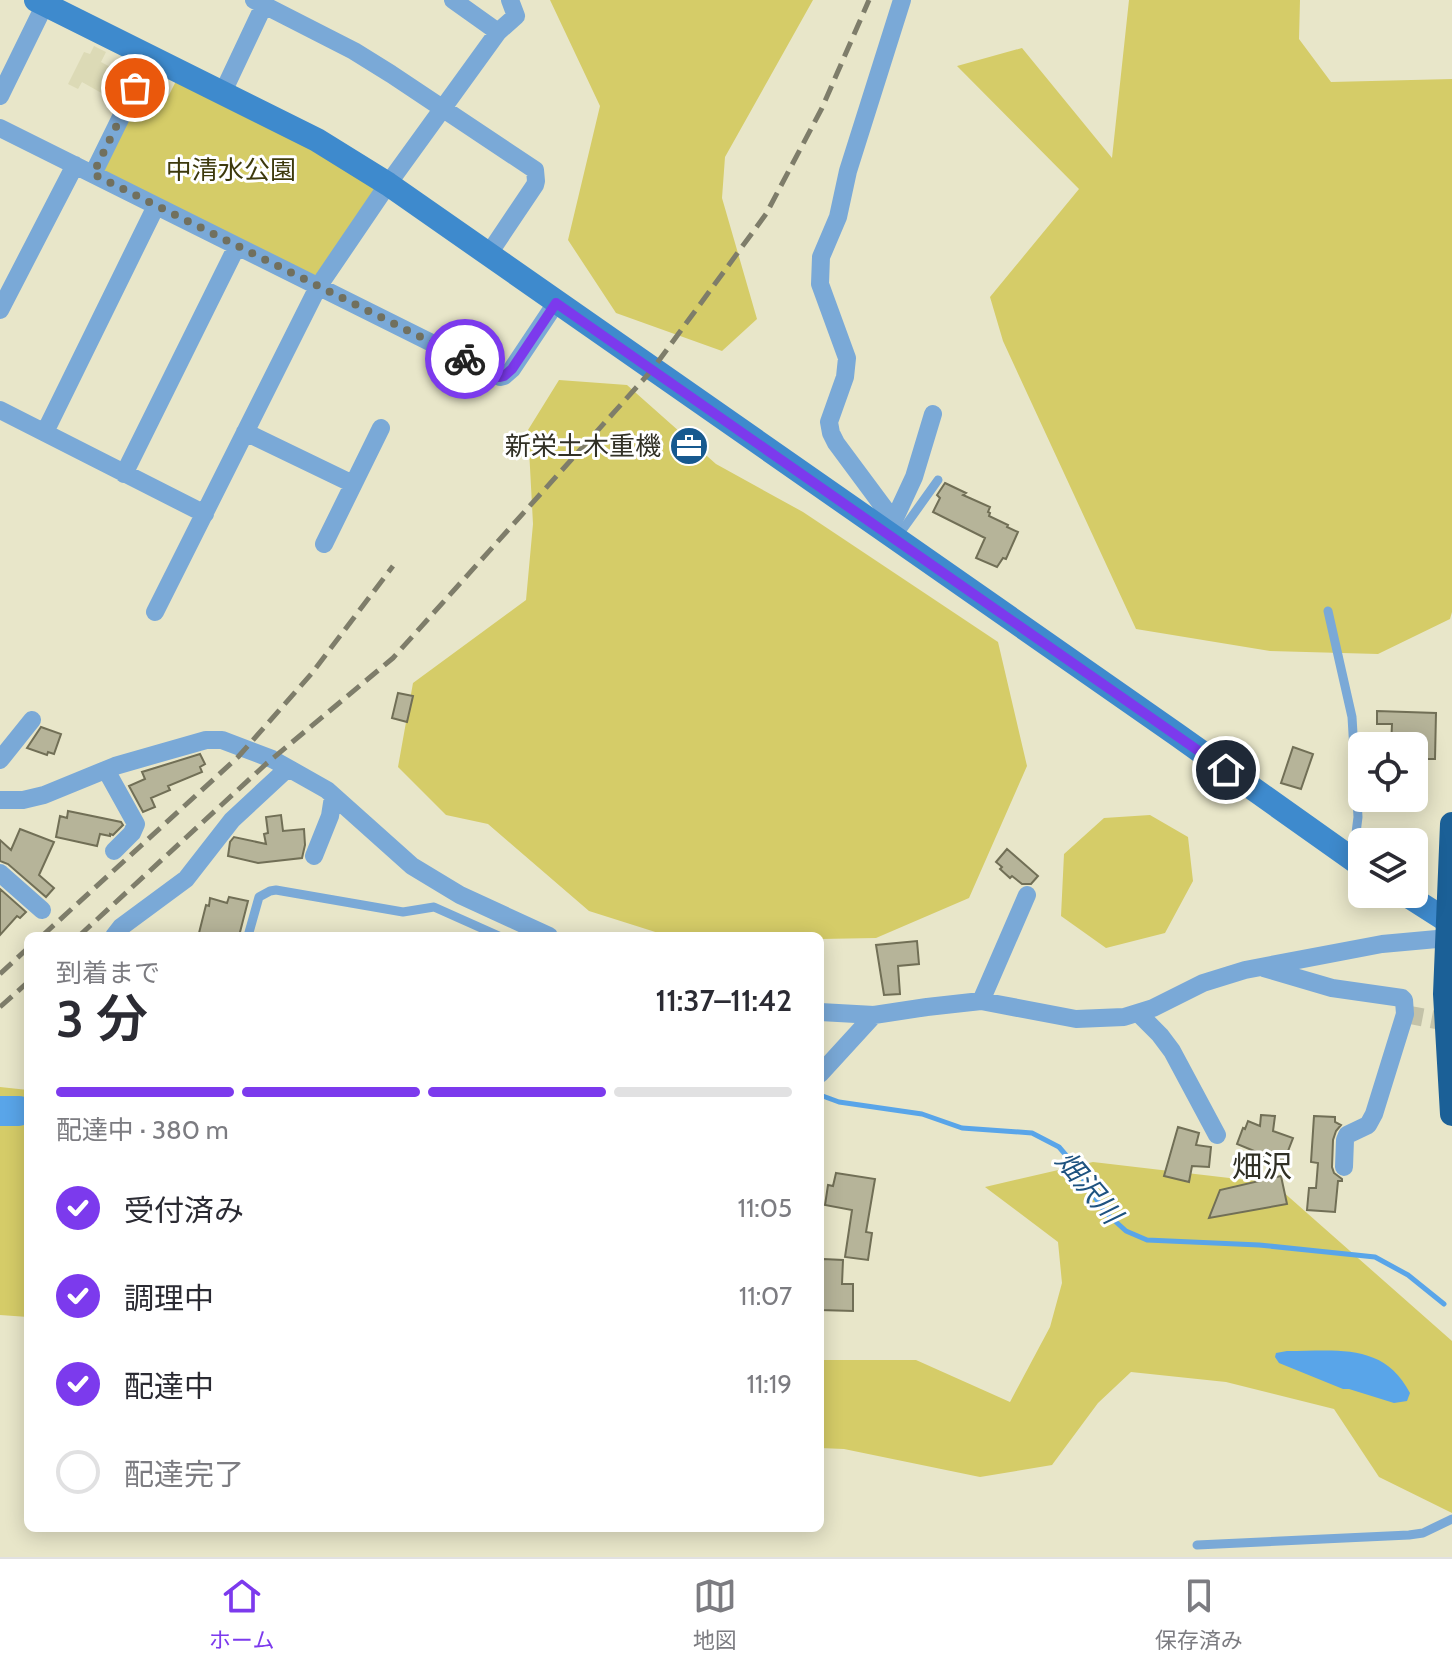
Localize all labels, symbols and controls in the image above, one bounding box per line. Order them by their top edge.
pin [101,54,169,122]
icon: bag [113,66,157,110]
park label: 中清水公園 [166,154,296,186]
courier [425,319,505,399]
icon: bike [443,337,487,381]
office icon: 新栄土木重機 [668,425,710,467]
place label: 新栄土木重機 [505,430,661,462]
map controls [1348,732,1428,908]
button: locate [1348,732,1428,812]
pin [1192,736,1260,804]
icon: home [1204,748,1248,792]
button: layers [1348,828,1428,908]
text: 到着まで [56,957,160,989]
text: 11:37–11:42 [656,982,792,1019]
text: 3 分 [56,987,148,1050]
text: 配達中 · 380 m [56,1114,229,1146]
water label: 畑沢川 [1049,1144,1131,1232]
district label: 畑沢 [1232,1148,1292,1185]
icon: check [56,1186,100,1230]
text: 受付済み [124,1192,244,1229]
text: 11:05 [737,1192,792,1224]
icon: check [56,1274,100,1318]
text: 調理中 [124,1280,214,1317]
text: 11:07 [739,1280,792,1312]
icon: check [56,1362,100,1406]
text: 配達中 [124,1368,214,1405]
text: 11:19 [746,1368,792,1400]
text: 配達完了 [124,1456,244,1493]
tab: ホーム [209,1574,274,1654]
tab: 地図 [693,1574,737,1654]
tab: 保存済み [1155,1574,1243,1654]

